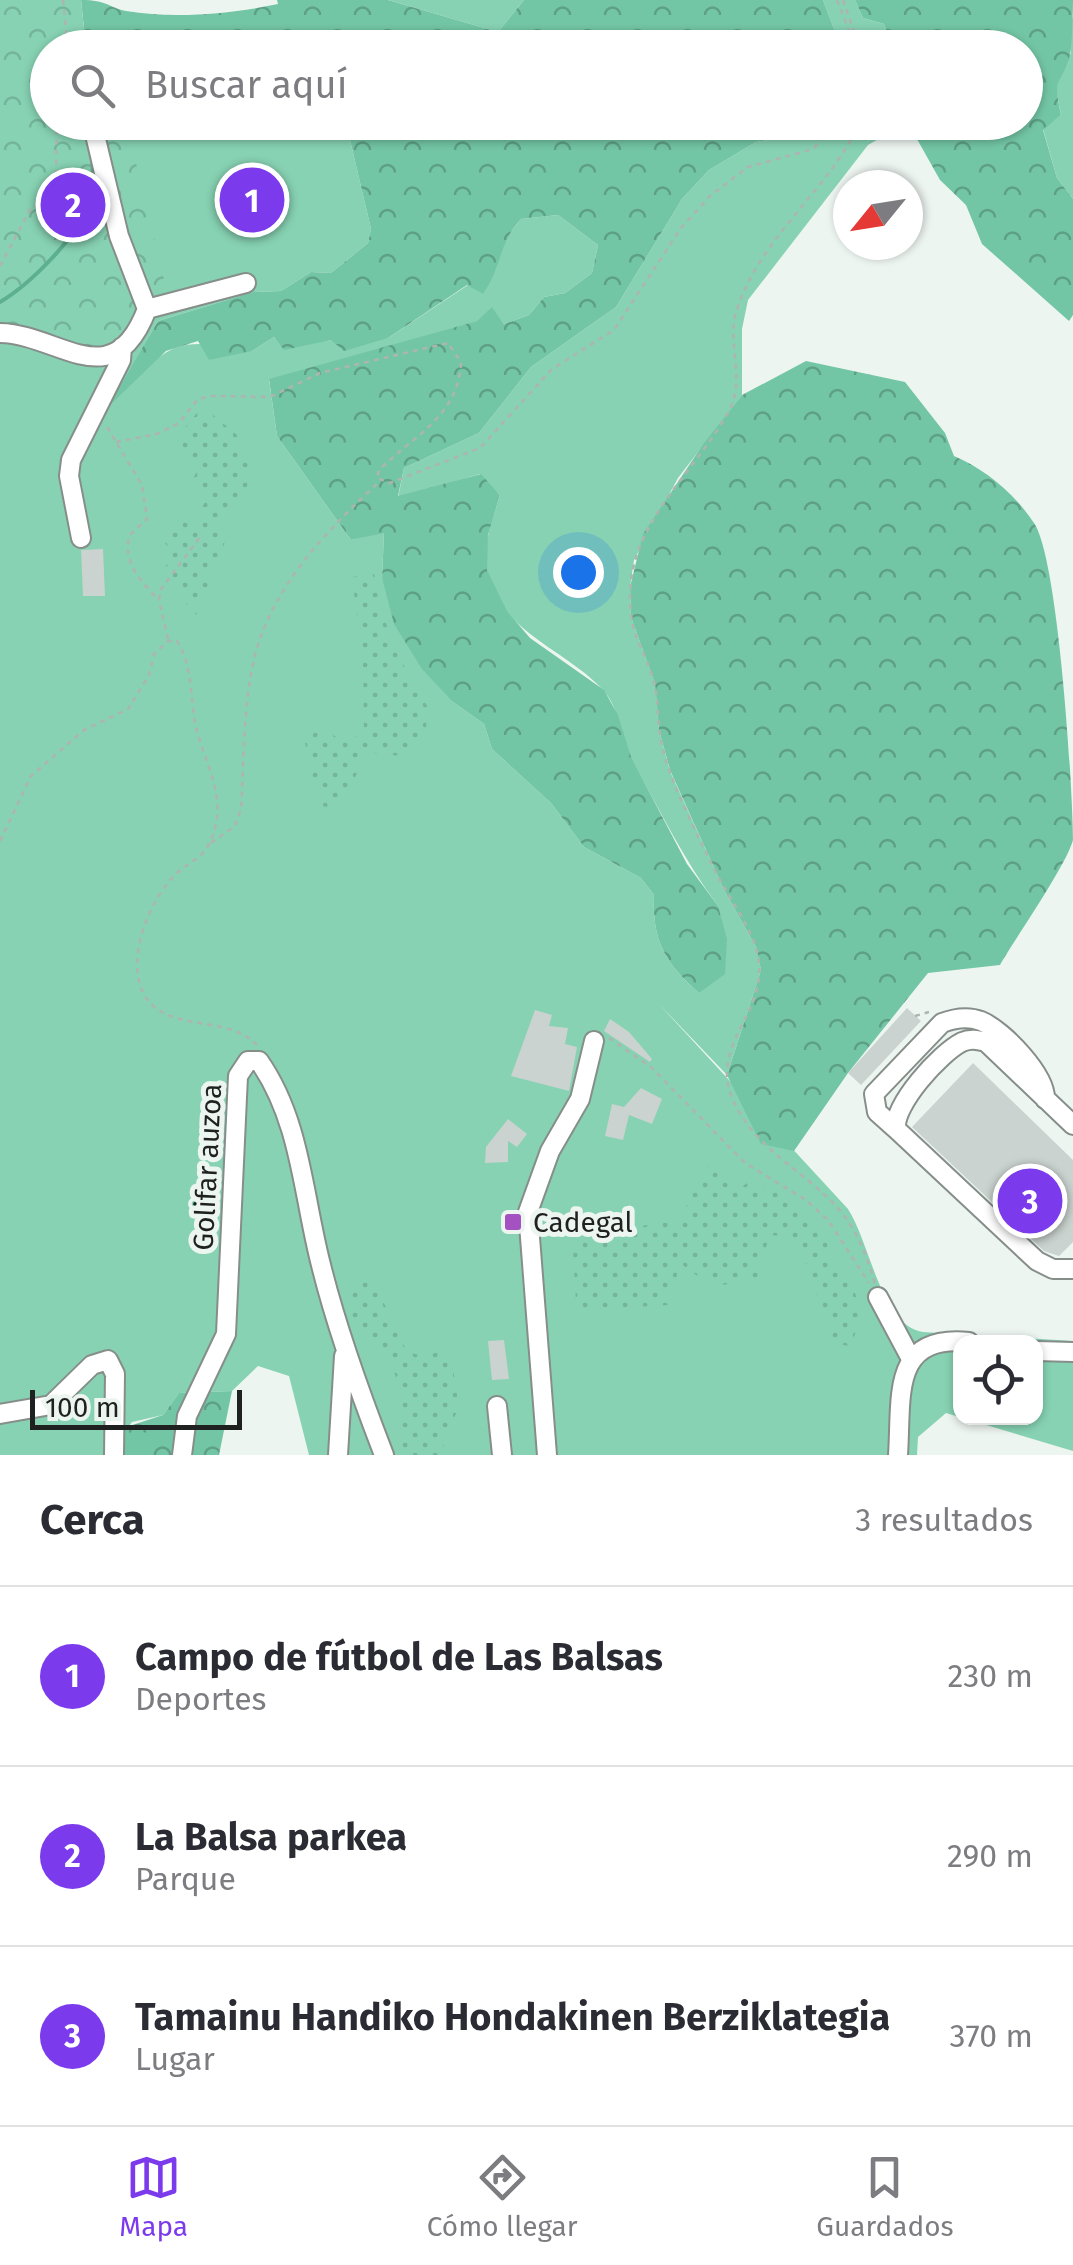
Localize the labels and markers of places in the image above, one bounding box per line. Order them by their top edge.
pin: 1 [220,162,284,238]
pin: 2 [40,168,106,242]
pin: 3 [998,1164,1062,1238]
place label: Cadegal [533,1206,633,1239]
marker: Cadegal [502,1211,524,1233]

